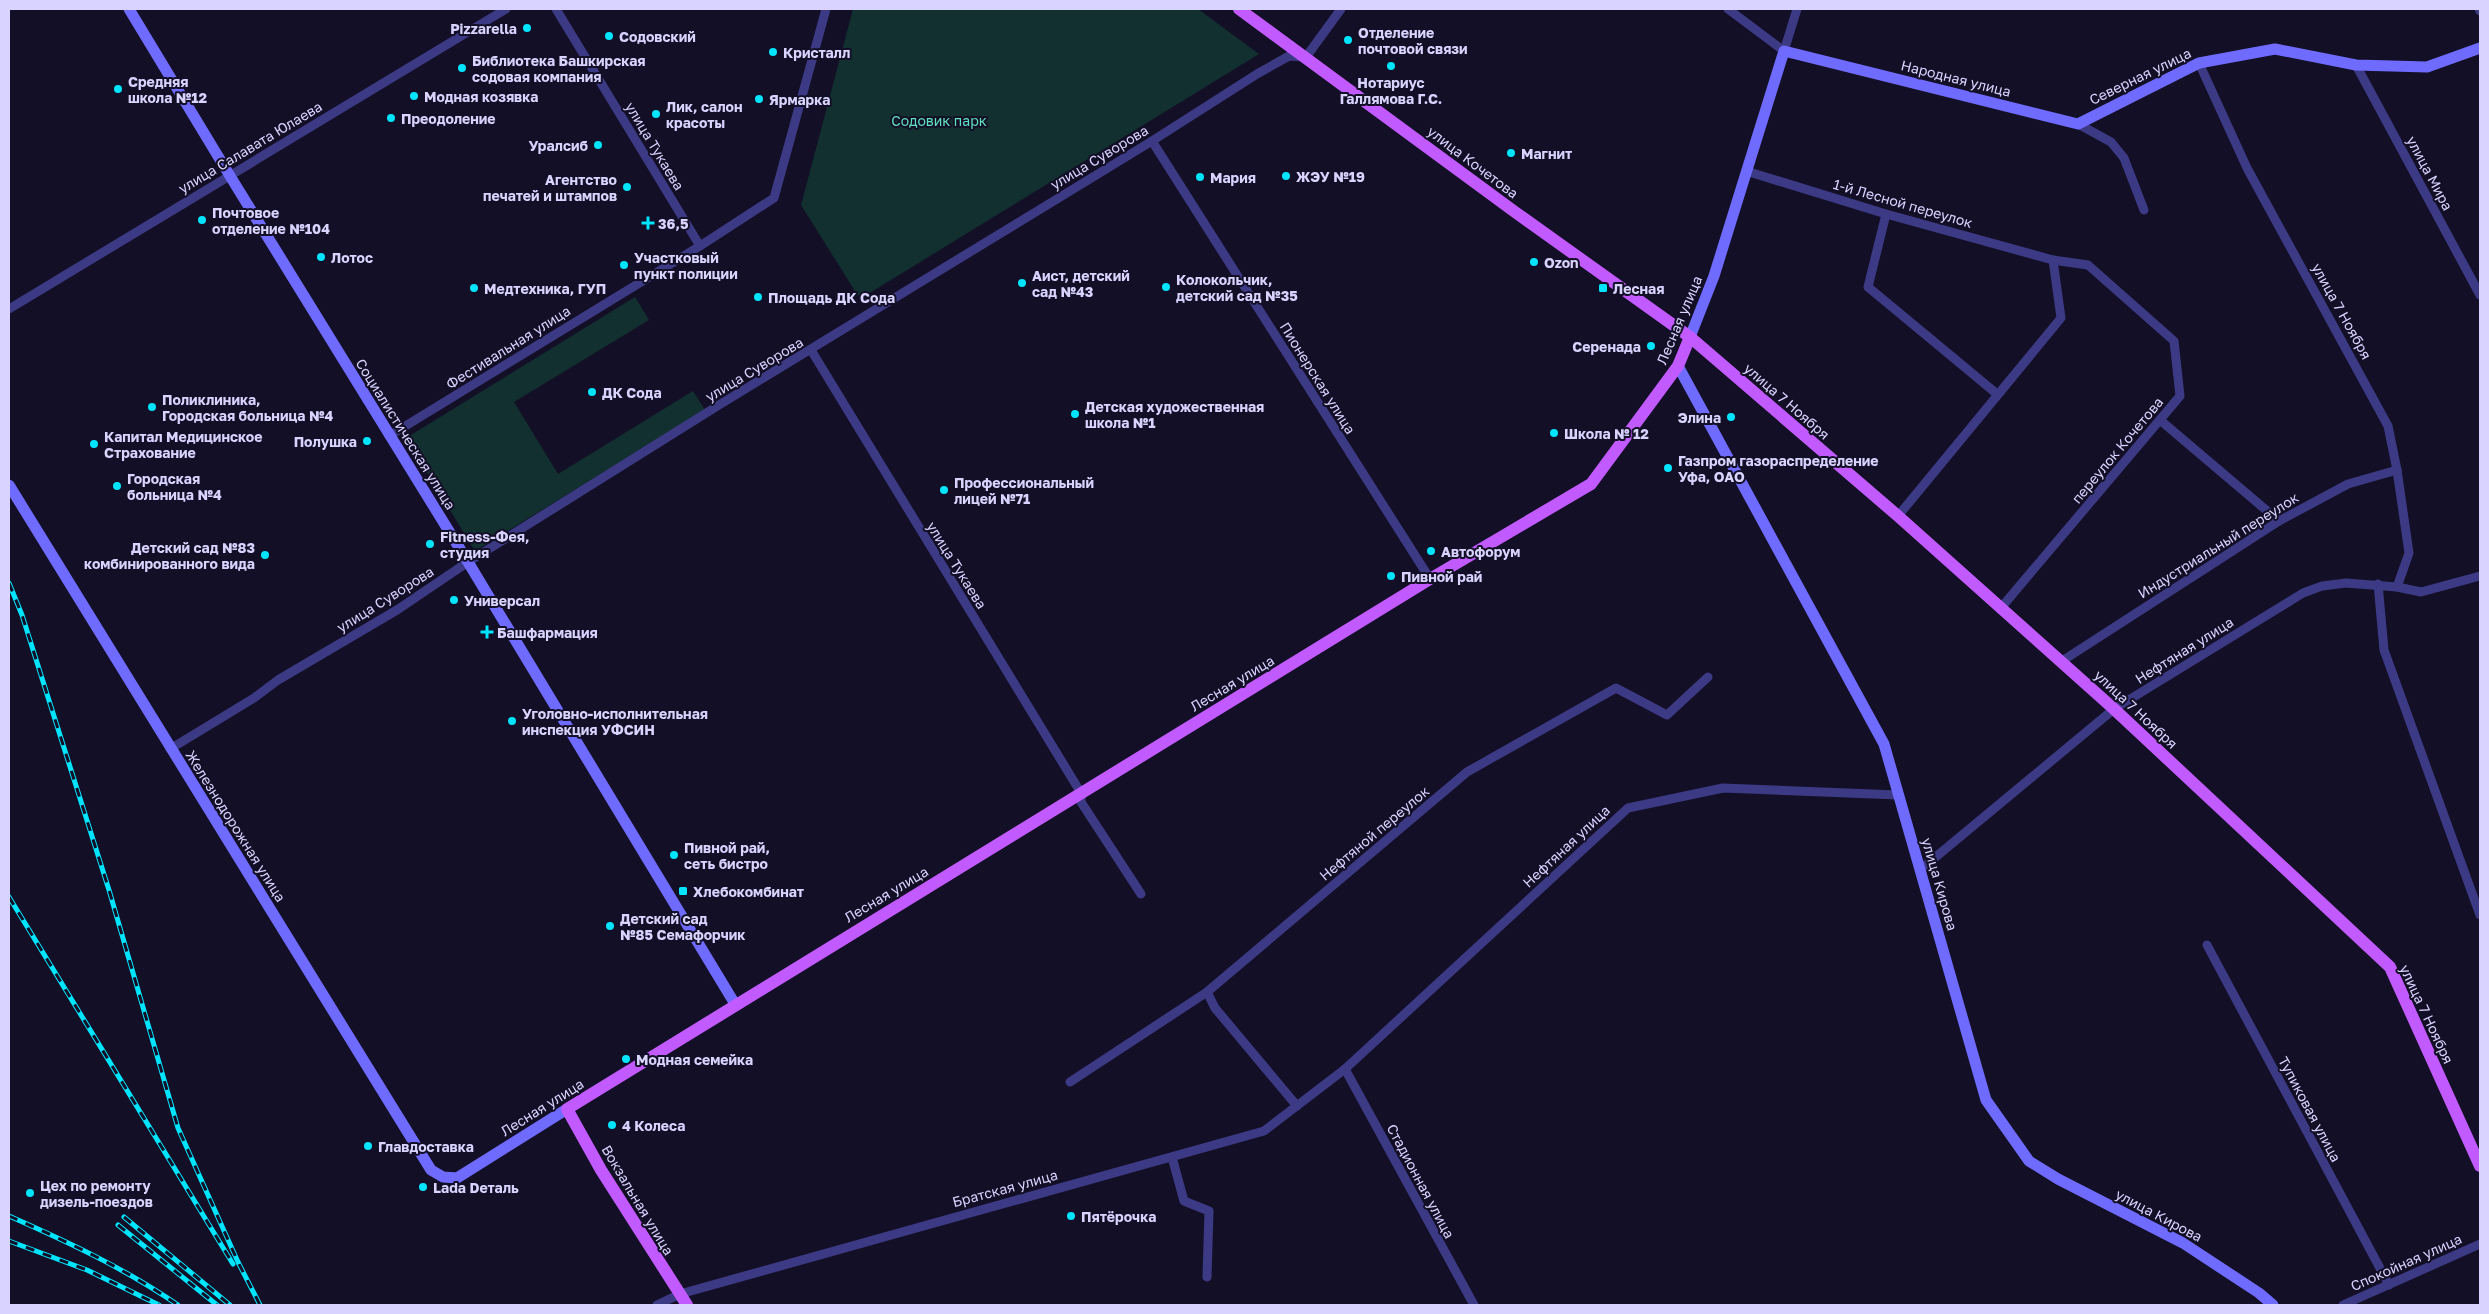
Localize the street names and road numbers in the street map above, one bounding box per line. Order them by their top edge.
street label: Северная улица [2086,44,2194,108]
street label: Народная улица [1899,56,2013,100]
street label: улица Салавата Юлаева [175,97,325,197]
street label: улица Тукаева [622,99,688,193]
street label: улица Суворова [1047,121,1151,193]
street label: улица Кочетова [1424,122,1522,202]
street label: улица Мира [2403,133,2457,213]
street label: 1-й Лесной переулок [1831,175,1975,231]
street label: улица 7 Ноября [2309,260,2375,362]
street label: Лесная улица [1653,273,1705,367]
street label: Фестивальная улица [443,302,573,392]
street label: Пионерская улица [1277,319,1359,437]
street label: улица Суворова [702,333,806,405]
street label: Социалистическая улица [353,355,459,513]
street label: улица 7 Ноября [1741,359,1833,443]
street label: переулок Кочетова [2068,393,2166,507]
street label: Индустриальный переулок [2135,488,2301,602]
street label: улица Тукаева [923,518,991,612]
street label: улица Суворова [333,562,437,636]
street label: Нефтяная улица [2132,613,2236,687]
street label: Лесная улица [1187,651,1277,715]
street label: улица 7 Ноября [2091,666,2181,752]
street label: Железнодорожная улица [182,747,290,905]
street label: Нефтяной переулок [1316,782,1432,884]
street label: Нефтяная улица [1519,801,1613,891]
street label: улица Кирова [1919,836,1961,932]
street label: Лесная улица [841,862,931,926]
street label: улица 7 Ноября [2397,962,2457,1066]
street label: Тупиковая улица [2275,1053,2345,1165]
street label: Лесная улица [497,1075,587,1139]
street label: Стадионная улица [1384,1121,1458,1241]
street label: Вокзальная улица [598,1142,678,1258]
street label: Братская улица [950,1166,1060,1210]
street label: улица Кирова [2113,1185,2205,1245]
street label: Спокойная улица [2348,1230,2464,1294]

